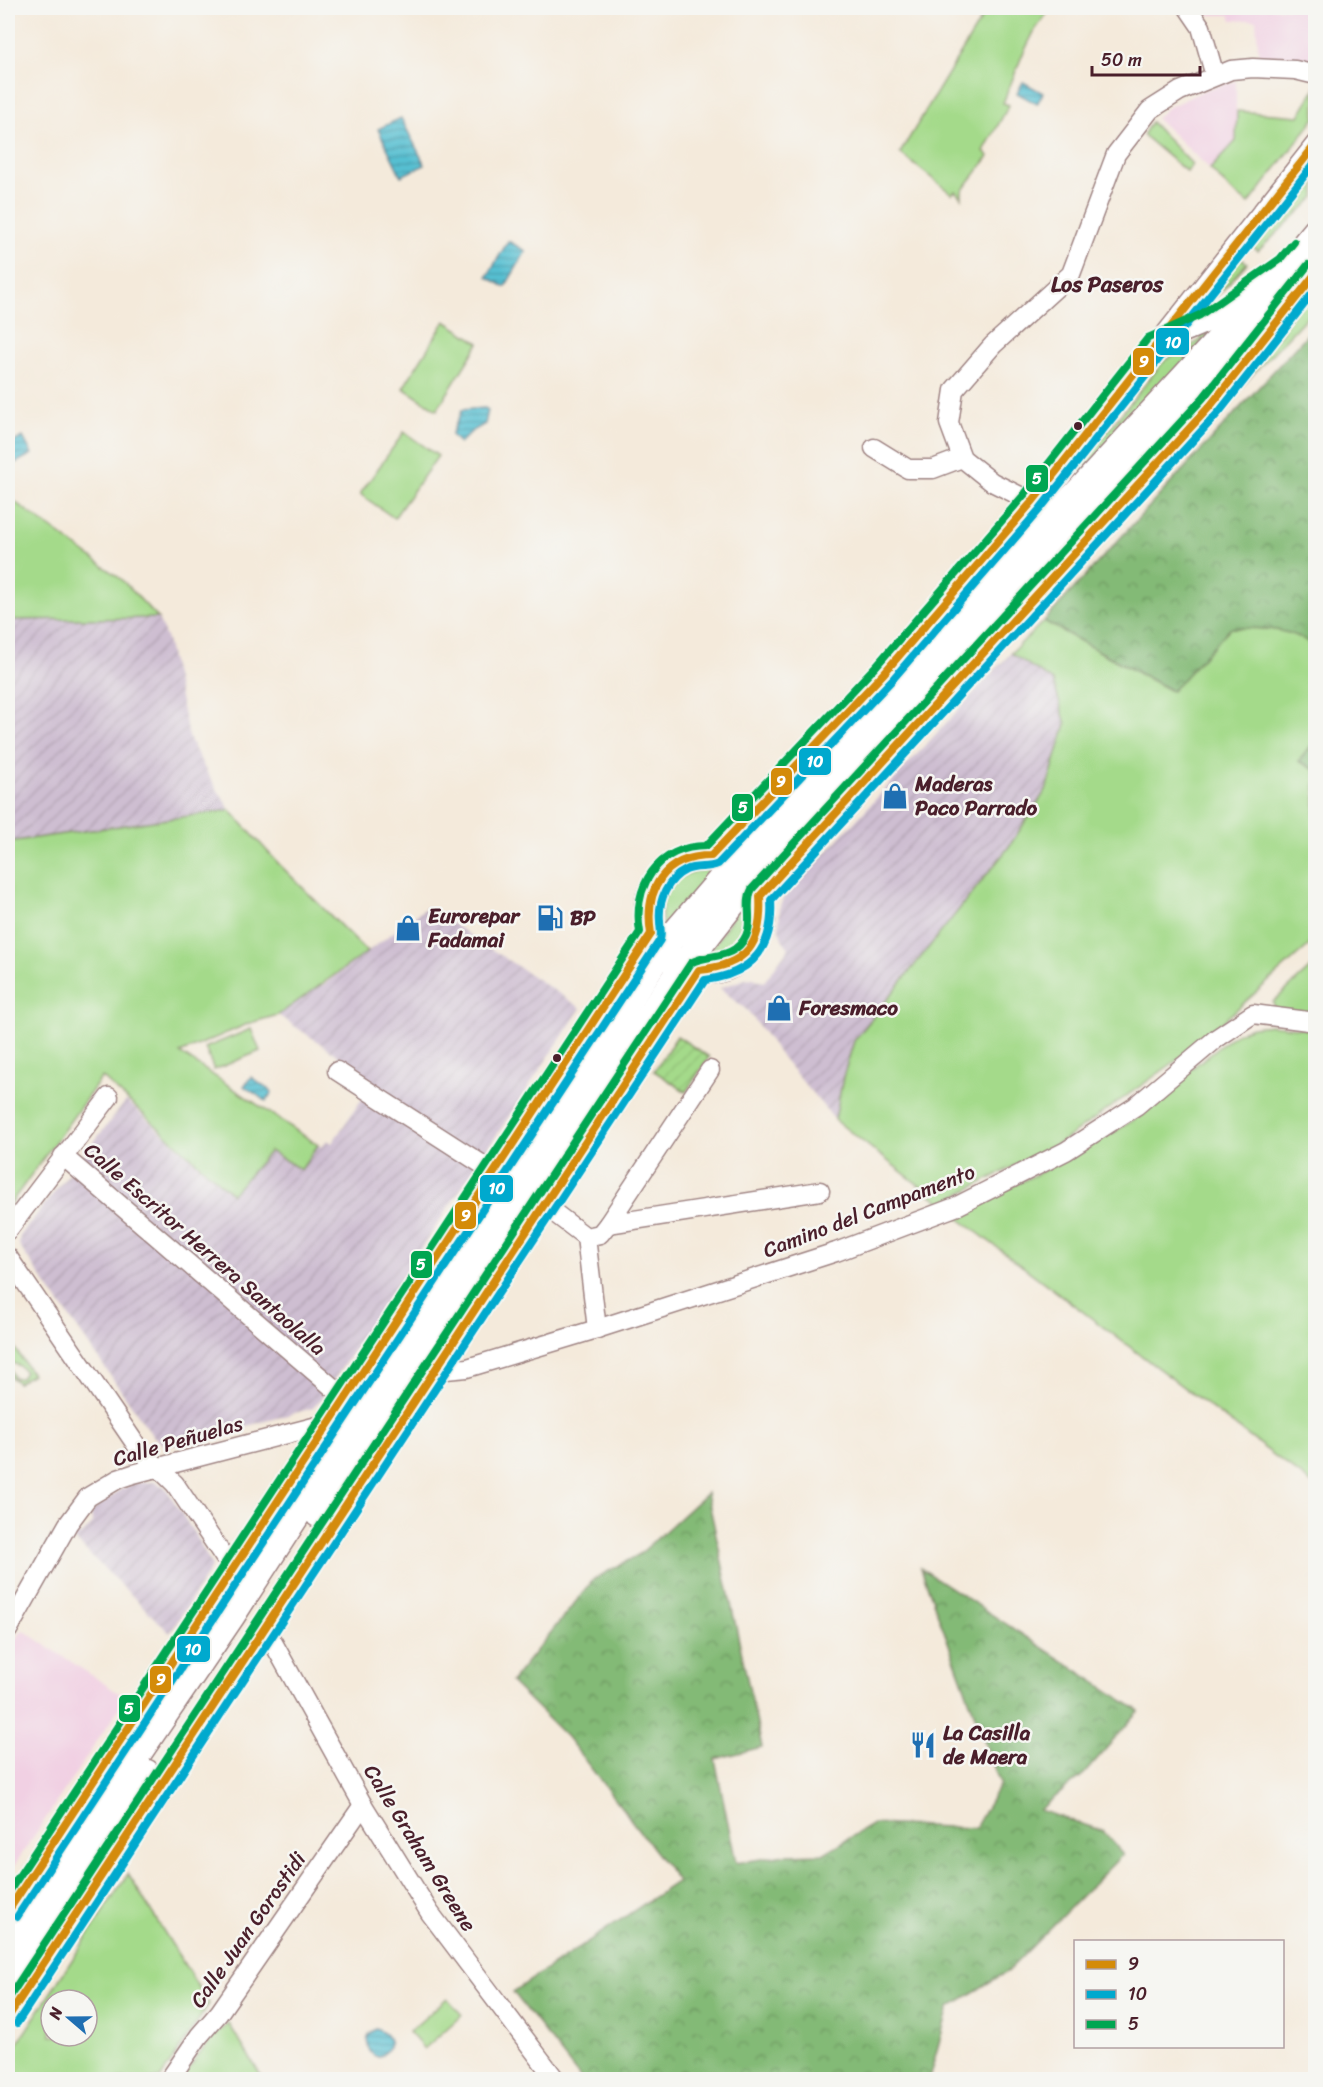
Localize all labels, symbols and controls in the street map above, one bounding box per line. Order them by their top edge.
scale bar [1092,39,1200,77]
text: 50 m [1101,44,1142,76]
district label: Los Paseros [1051,265,1164,304]
line badge: 10 [1155,327,1190,356]
text: 10 [1165,328,1181,357]
line badge: 9 [1132,347,1155,376]
text: 9 [1139,347,1149,376]
unlabelled marker [1072,420,1084,432]
line badge: 5 [1025,464,1049,493]
text: 5 [1032,464,1042,493]
line badge: 10 [798,747,832,776]
text: 10 [807,747,823,776]
place label: Maderas Paco Parrado [914,765,1038,827]
line badge: 9 [770,767,793,796]
text: 9 [776,767,786,796]
shop icon: Maderas Paco Parrado [880,781,910,811]
line badge: 5 [731,793,754,822]
text: 5 [738,793,748,822]
place label: Eurorepar Fadamai [427,897,522,959]
place label: BP [570,899,596,937]
fuel station icon: BP [535,903,565,933]
shop icon: Eurorepar Fadamai [393,913,423,943]
place label: Foresmaco [798,989,898,1027]
shop icon: Foresmaco [764,993,794,1023]
unlabelled marker [551,1052,563,1064]
street label: Calle Escritor Herrera Santaolalla [75,1132,335,1366]
street label: Camino del Campamento [757,1153,981,1269]
line badge: 10 [479,1174,514,1203]
text: 10 [489,1174,505,1203]
line badge: 9 [454,1201,477,1230]
text: 9 [461,1201,471,1230]
line badge: 5 [410,1250,433,1279]
text: 5 [416,1250,426,1279]
street label: Calle Peñuelas [108,1404,248,1478]
line badge: 10 [176,1635,211,1663]
text: 10 [185,1635,201,1664]
line badge: 9 [149,1665,172,1694]
text: 9 [156,1665,166,1694]
line badge: 5 [118,1694,141,1723]
text: 5 [124,1694,134,1723]
place label: La Casilla de Maera [943,1714,1031,1776]
restaurant icon: La Casilla de Maera [908,1730,938,1760]
street label: Calle Graham Greene [353,1757,487,1940]
street label: Calle Juan Gorostidi [180,1843,317,2016]
legend [1074,1940,1284,2048]
text: 9 [1128,1948,1139,1980]
text: 10 [1128,1978,1147,2010]
north arrow [39,1988,99,2048]
text: N [40,2002,71,2024]
text: 5 [1128,2008,1139,2040]

